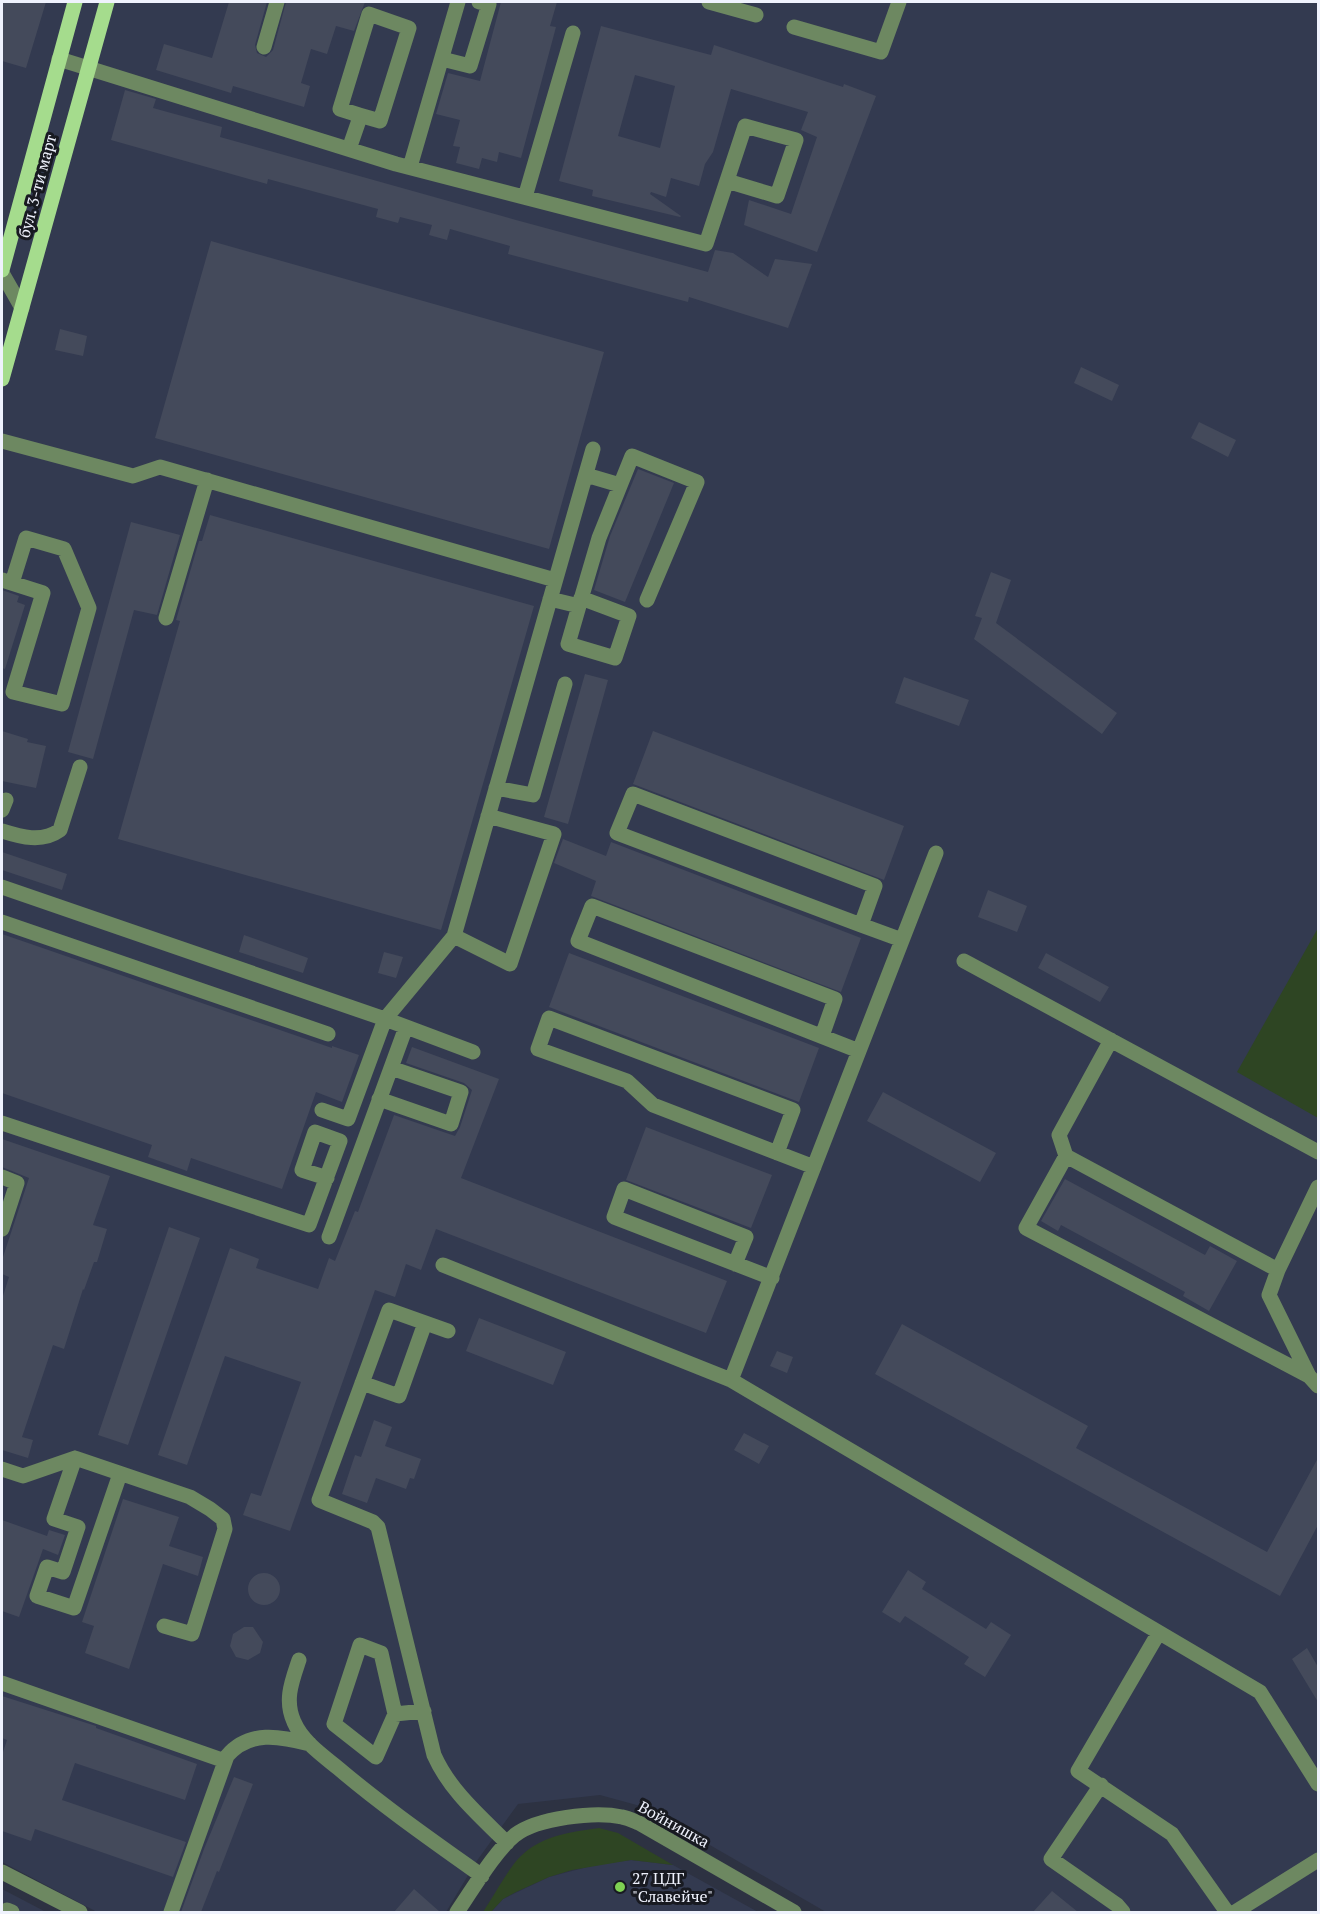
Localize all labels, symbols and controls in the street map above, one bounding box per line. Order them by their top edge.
street label: бул. 3-ти март [13,132,61,240]
street label: Войнишка [635,1795,713,1853]
place label: 27 ЦДГ "Славейче" [632,1867,713,1907]
marker: 27 ЦДГ "Славейче" [613,1880,627,1894]

